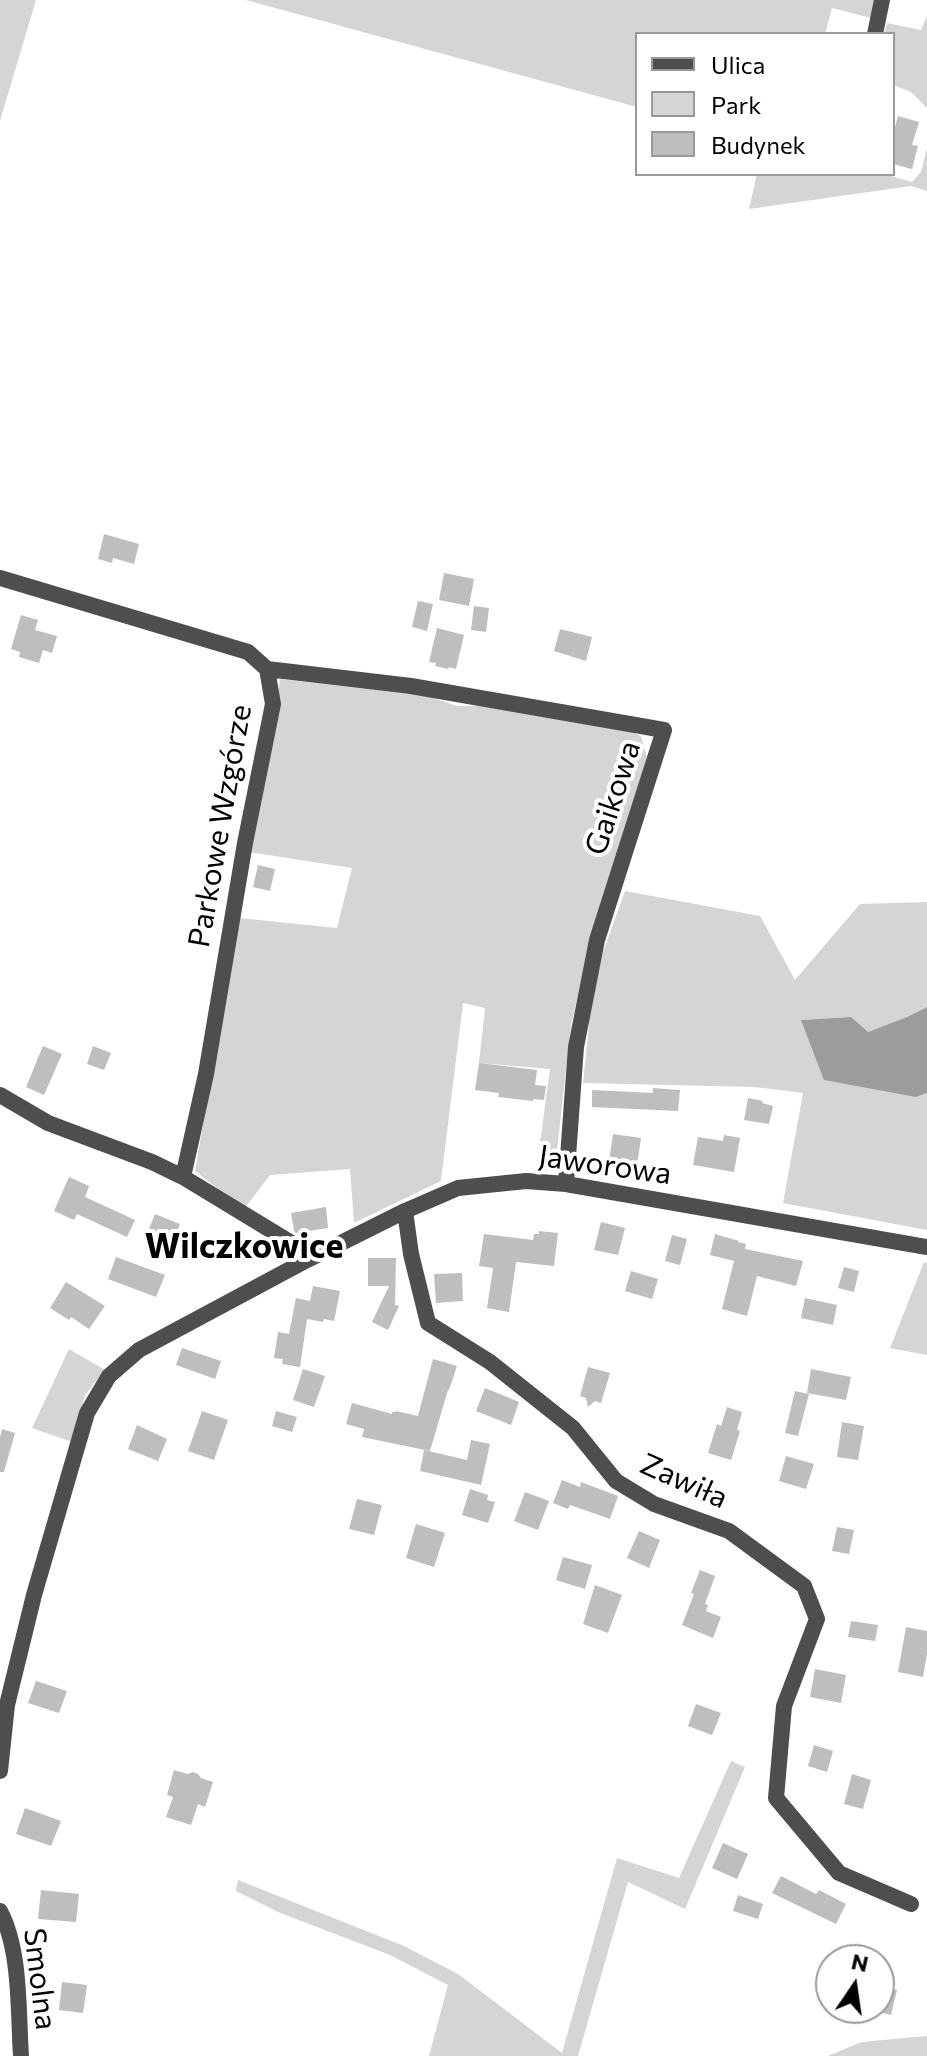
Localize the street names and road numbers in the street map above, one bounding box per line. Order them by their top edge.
street label: Parkowe Wzgórze [181,702,259,950]
street label: Gaikowa [578,736,648,860]
street label: Jaworowa [536,1138,674,1192]
street label: Zawiła [635,1446,733,1516]
street label: Smolna [16,1926,64,2032]

